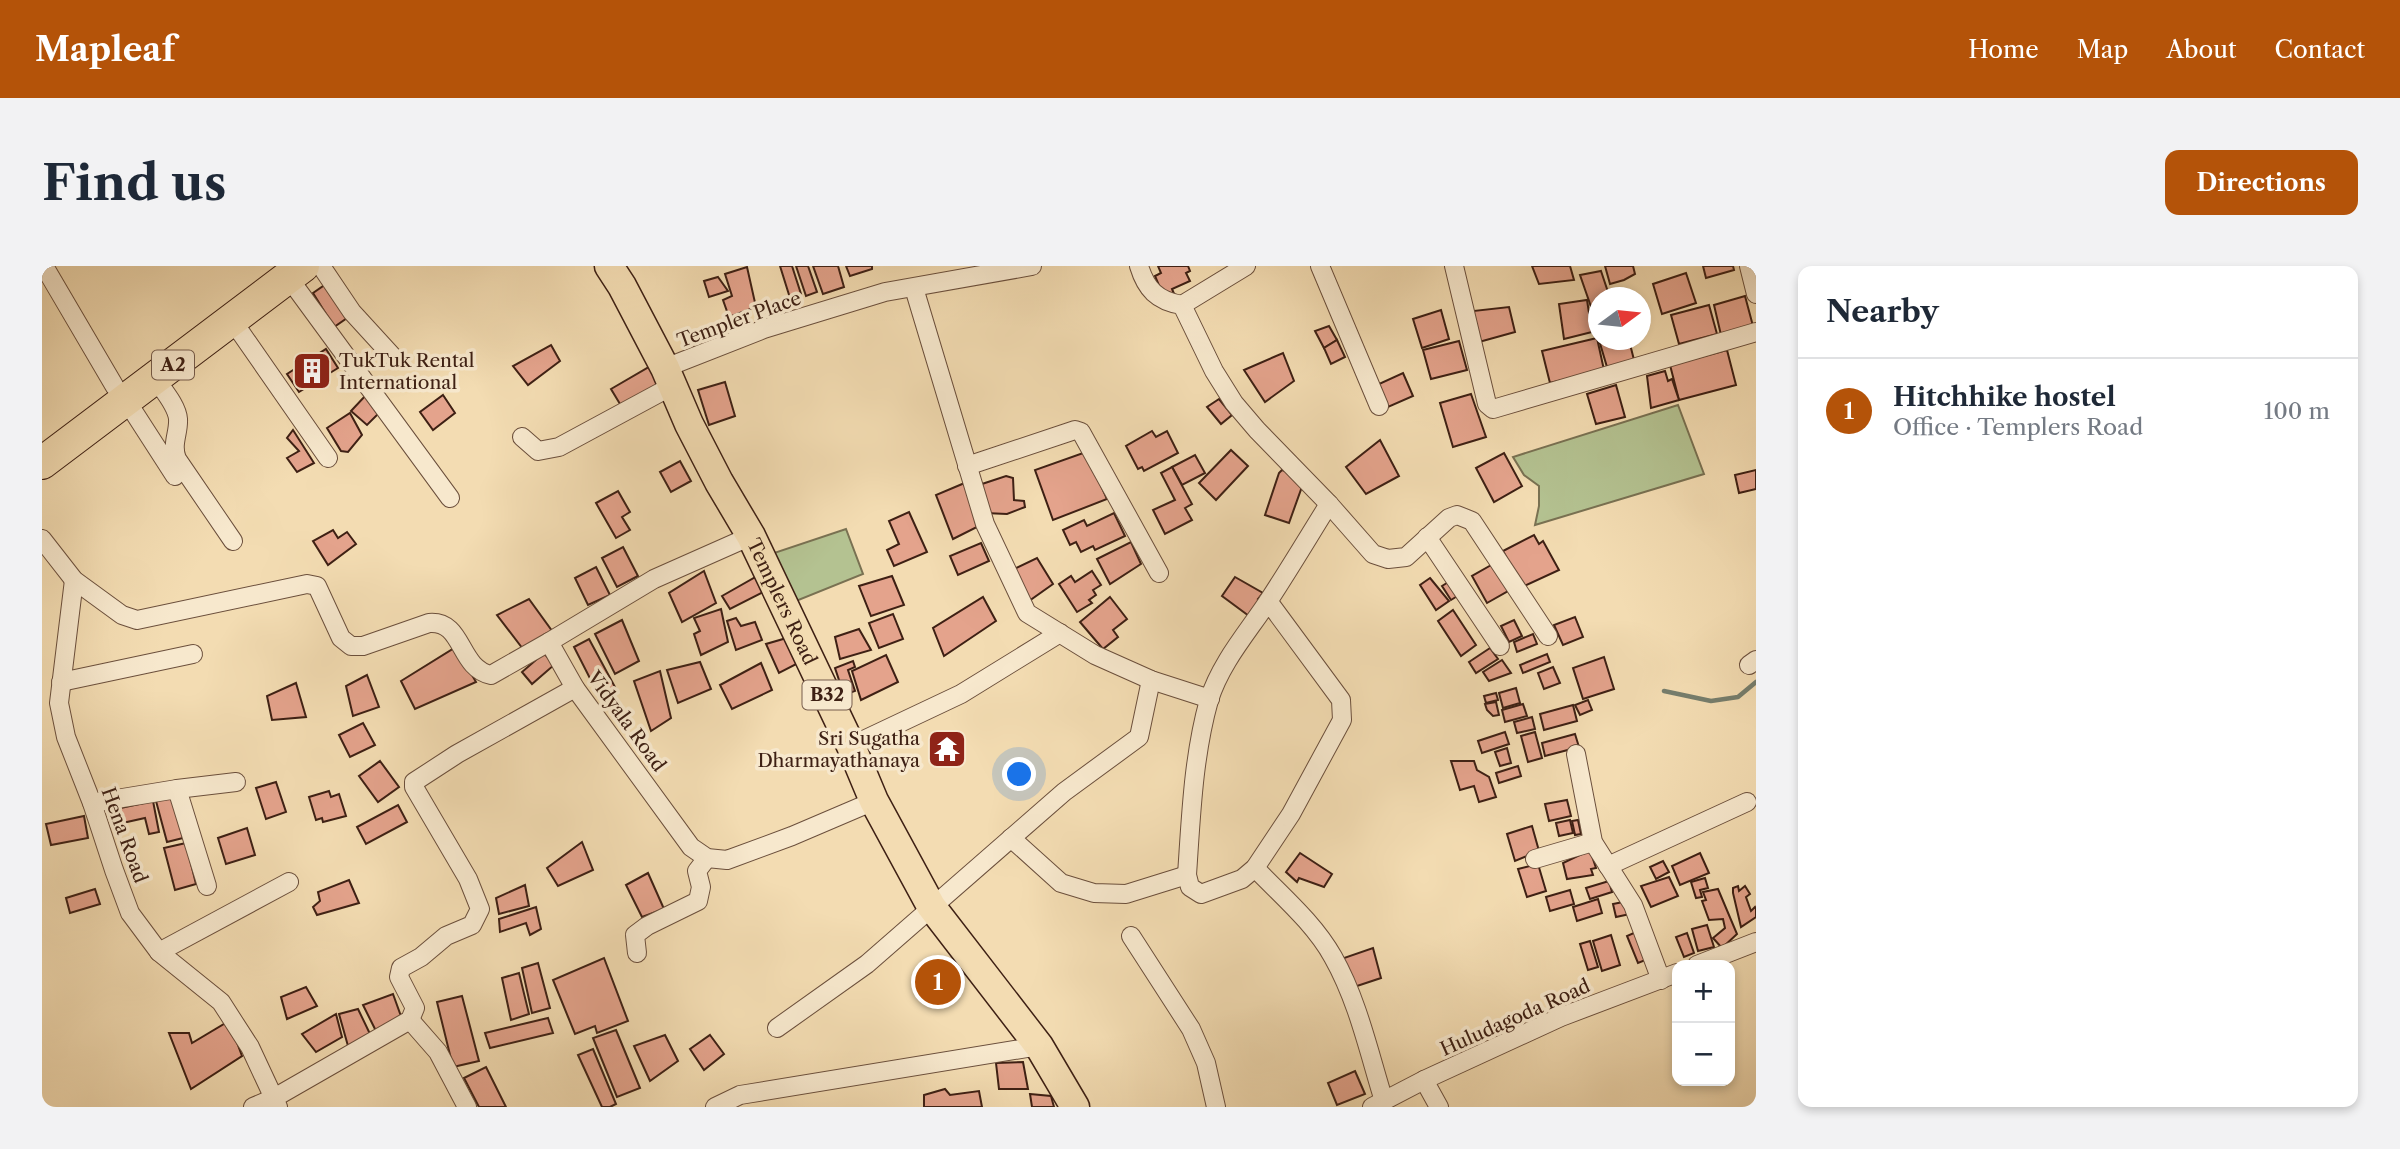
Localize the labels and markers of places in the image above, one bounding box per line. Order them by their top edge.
place label: TukTuk Rental International [339,349,475,394]
building icon: TukTuk Rental International [291,350,333,392]
place label: Sri Sugatha Dharmayathanaya [757,727,920,772]
temple icon: Sri Sugatha Dharmayathanaya [926,728,968,770]
pin: 1 [915,956,961,1008]

